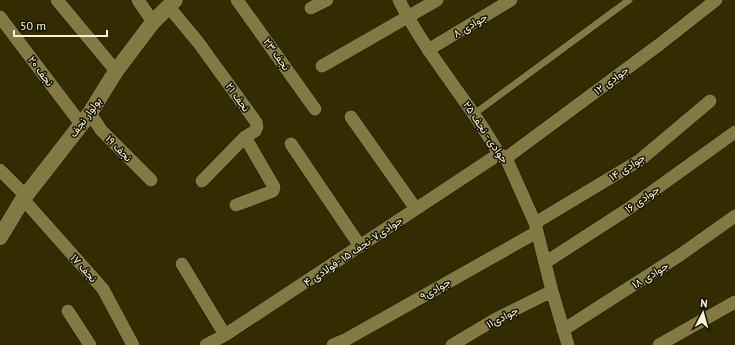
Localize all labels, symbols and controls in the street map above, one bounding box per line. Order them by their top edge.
street label: جوادی ۸ [450,9,490,41]
scale bar [14,12,107,38]
text: 50 m [20,18,46,33]
street label: نجف ۲۳ [261,35,293,73]
street label: نجف ۲۰ [25,53,57,89]
street label: جوادی ۱۲ [591,62,631,98]
street label: نجف ۲۱ [223,80,253,114]
street label: بولوار نجف [66,94,104,140]
street label: جوادی - نجف ۲۵ [460,98,512,166]
street label: نجف ۱۹ [103,132,135,164]
street label: جوادی ۱۴ [606,150,648,184]
street label: جوادی ۱۶ [622,182,662,216]
street label: جوادی۷-نجف ۱۵ -فولادی ۴ [301,213,405,289]
street label: نجف ۱۷ [68,251,100,285]
street label: جوادی ۱۸ [629,258,671,292]
street label: جوادی۹ [417,275,453,303]
north arrow [683,293,723,333]
text: N [700,296,708,310]
street label: جوادی۱۱ [484,303,520,331]

